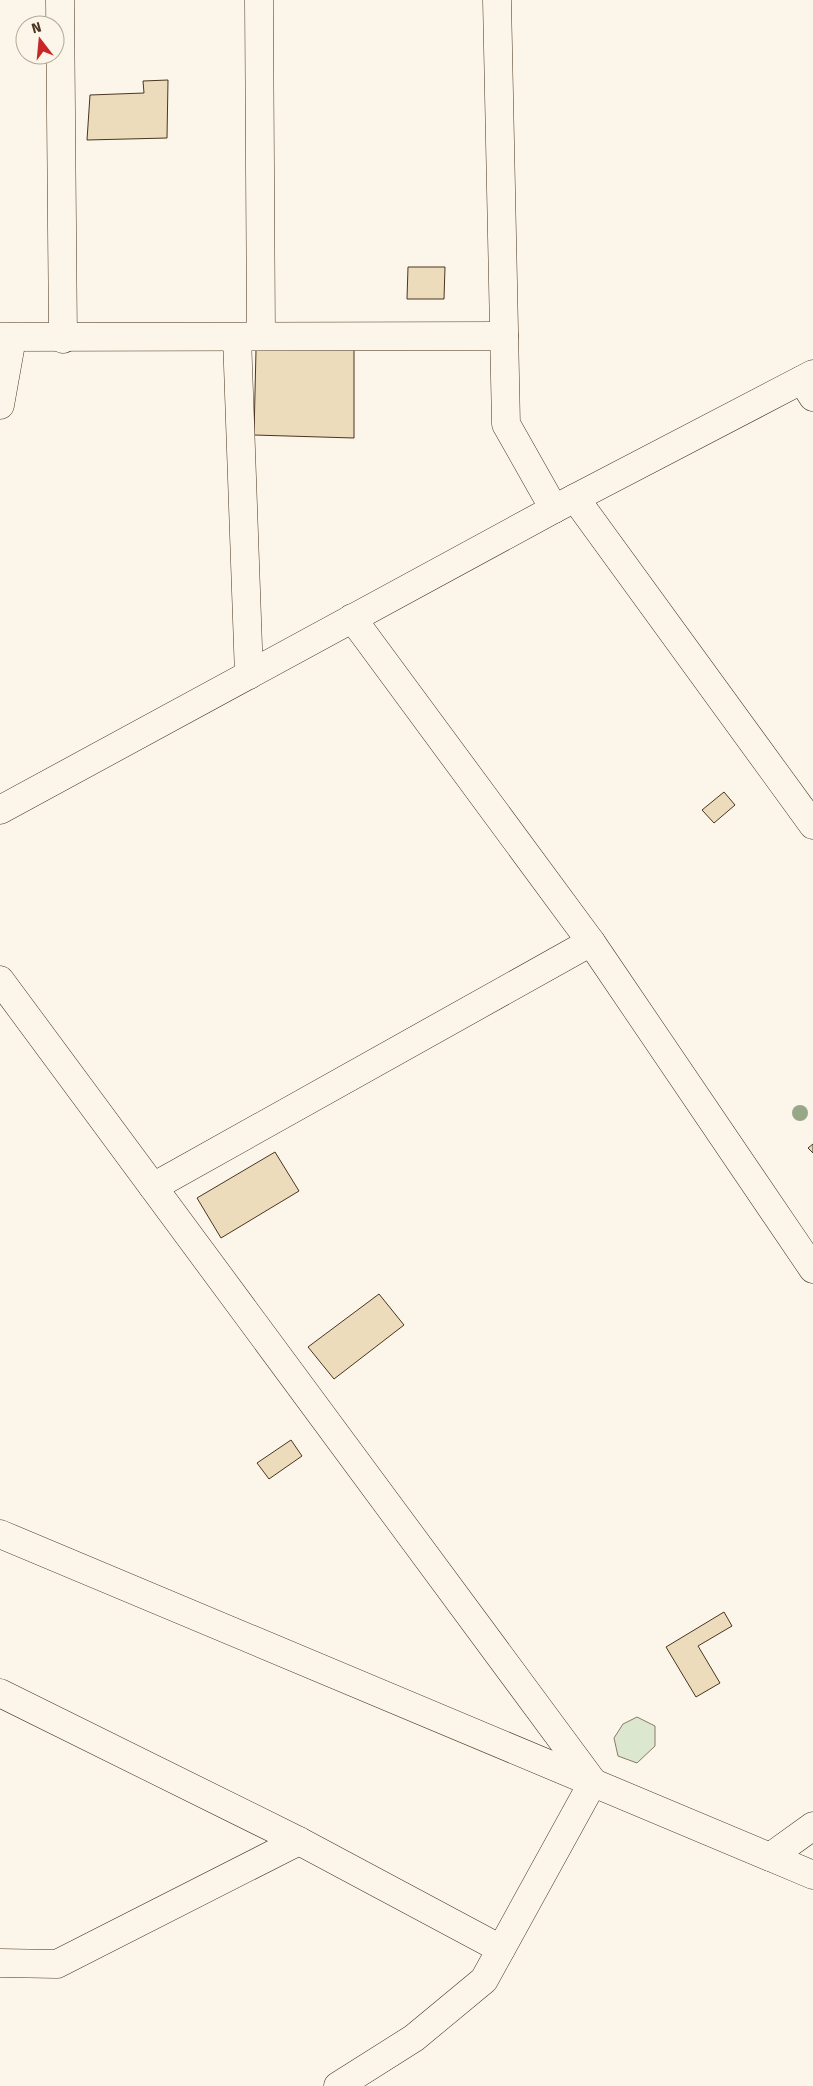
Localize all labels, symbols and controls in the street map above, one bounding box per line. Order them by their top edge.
north arrow [15,15,65,65]
text: N [30,19,43,37]

